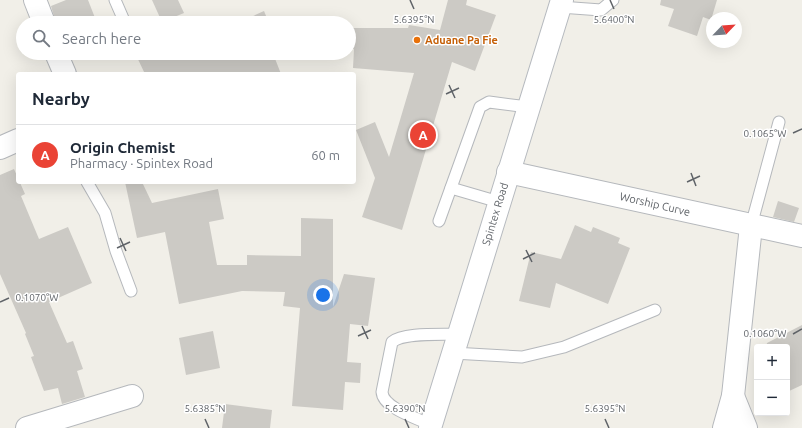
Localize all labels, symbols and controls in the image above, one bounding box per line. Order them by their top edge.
north arrow [706,12,742,48]
text: 5.6395°N [393,14,435,25]
text: 5.6400°N [593,14,635,25]
search box [16,16,356,60]
icon: search [30,27,52,49]
text: Search here [62,30,141,47]
place label: Aduane Pa Fie [425,34,498,46]
marker: Aduane Pa Fie [412,35,422,45]
text: Nearby [32,89,90,108]
pin: A [410,120,436,150]
text: 0.1065°W [743,128,787,139]
text: Origin Chemist [70,139,175,156]
text: A [40,148,50,162]
text: 60 m [311,148,340,162]
text: Pharmacy · Spintex Road [70,156,213,170]
street label: Spintex Road [480,181,510,247]
street label: Worship Curve [619,190,691,218]
your location [313,285,333,305]
text: 0.1070°W [15,292,59,303]
text: 0.1060°W [743,328,787,339]
map controls [754,344,790,416]
button: + [754,344,790,380]
button: − [754,380,790,416]
text: 5.6385°N [184,403,226,414]
text: 5.6390°N [384,403,426,414]
text: 5.6395°N [584,403,626,414]

